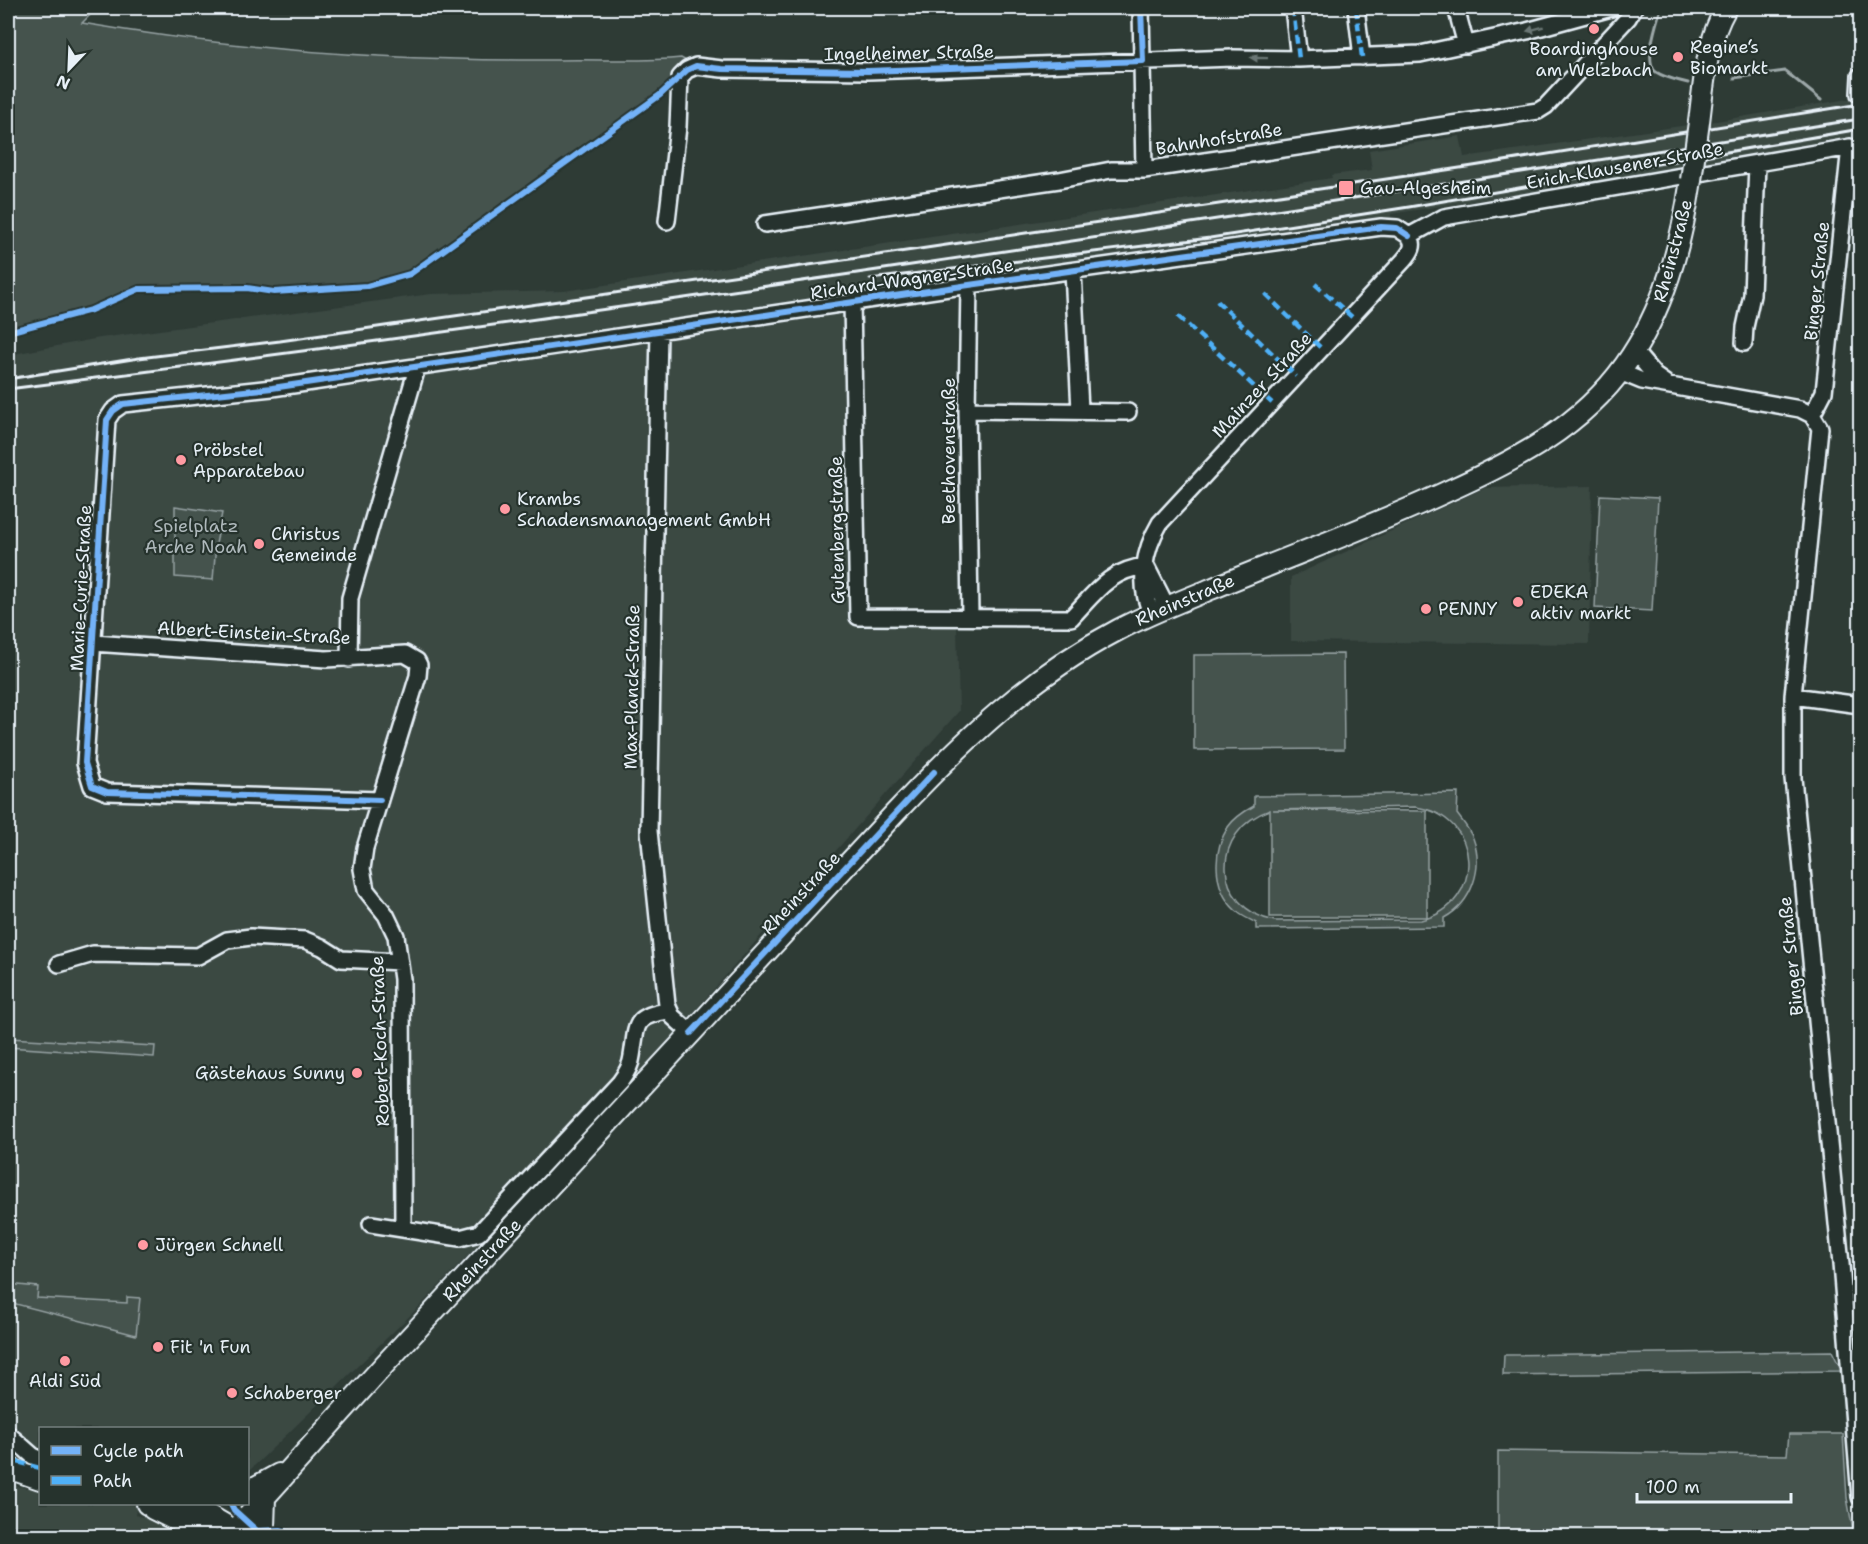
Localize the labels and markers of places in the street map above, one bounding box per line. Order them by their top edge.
marker: Boardinghouse am Welzbach [1587,22,1601,36]
place label: Regine‘s Biomarkt [1690,35,1769,80]
place label: Boardinghouse am Welzbach [1530,37,1658,82]
marker: Regine‘s Biomarkt [1671,50,1685,64]
place label: Gau-Algesheim [1360,176,1491,200]
marker: Gau-Algesheim [1337,179,1355,197]
place label: Pröbstel Apparatebau [193,438,305,483]
marker: Pröbstel Apparatebau [174,453,188,467]
place label: Krambs Schadensmanagement GmbH [517,487,771,532]
marker: Krambs Schadensmanagement GmbH [498,502,512,516]
place label: Christus Gemeinde [271,522,357,567]
marker: Christus Gemeinde [252,537,266,551]
place label: EDEKA aktiv markt [1530,580,1632,625]
marker: EDEKA aktiv markt [1511,595,1525,609]
place label: PENNY [1438,597,1498,621]
marker: PENNY [1419,602,1433,616]
place label: Gästehaus Sunny [195,1061,345,1085]
marker: Gästehaus Sunny [350,1066,364,1080]
place label: Jürgen Schnell [155,1233,284,1257]
marker: Jürgen Schnell [136,1238,150,1252]
place label: Fit 'n Fun [170,1335,251,1359]
marker: Fit 'n Fun [151,1340,165,1354]
marker: Aldi Süd [58,1354,72,1368]
place label: Aldi Süd [29,1369,101,1393]
place label: Schaberger [244,1381,342,1405]
marker: Schaberger [225,1386,239,1400]

